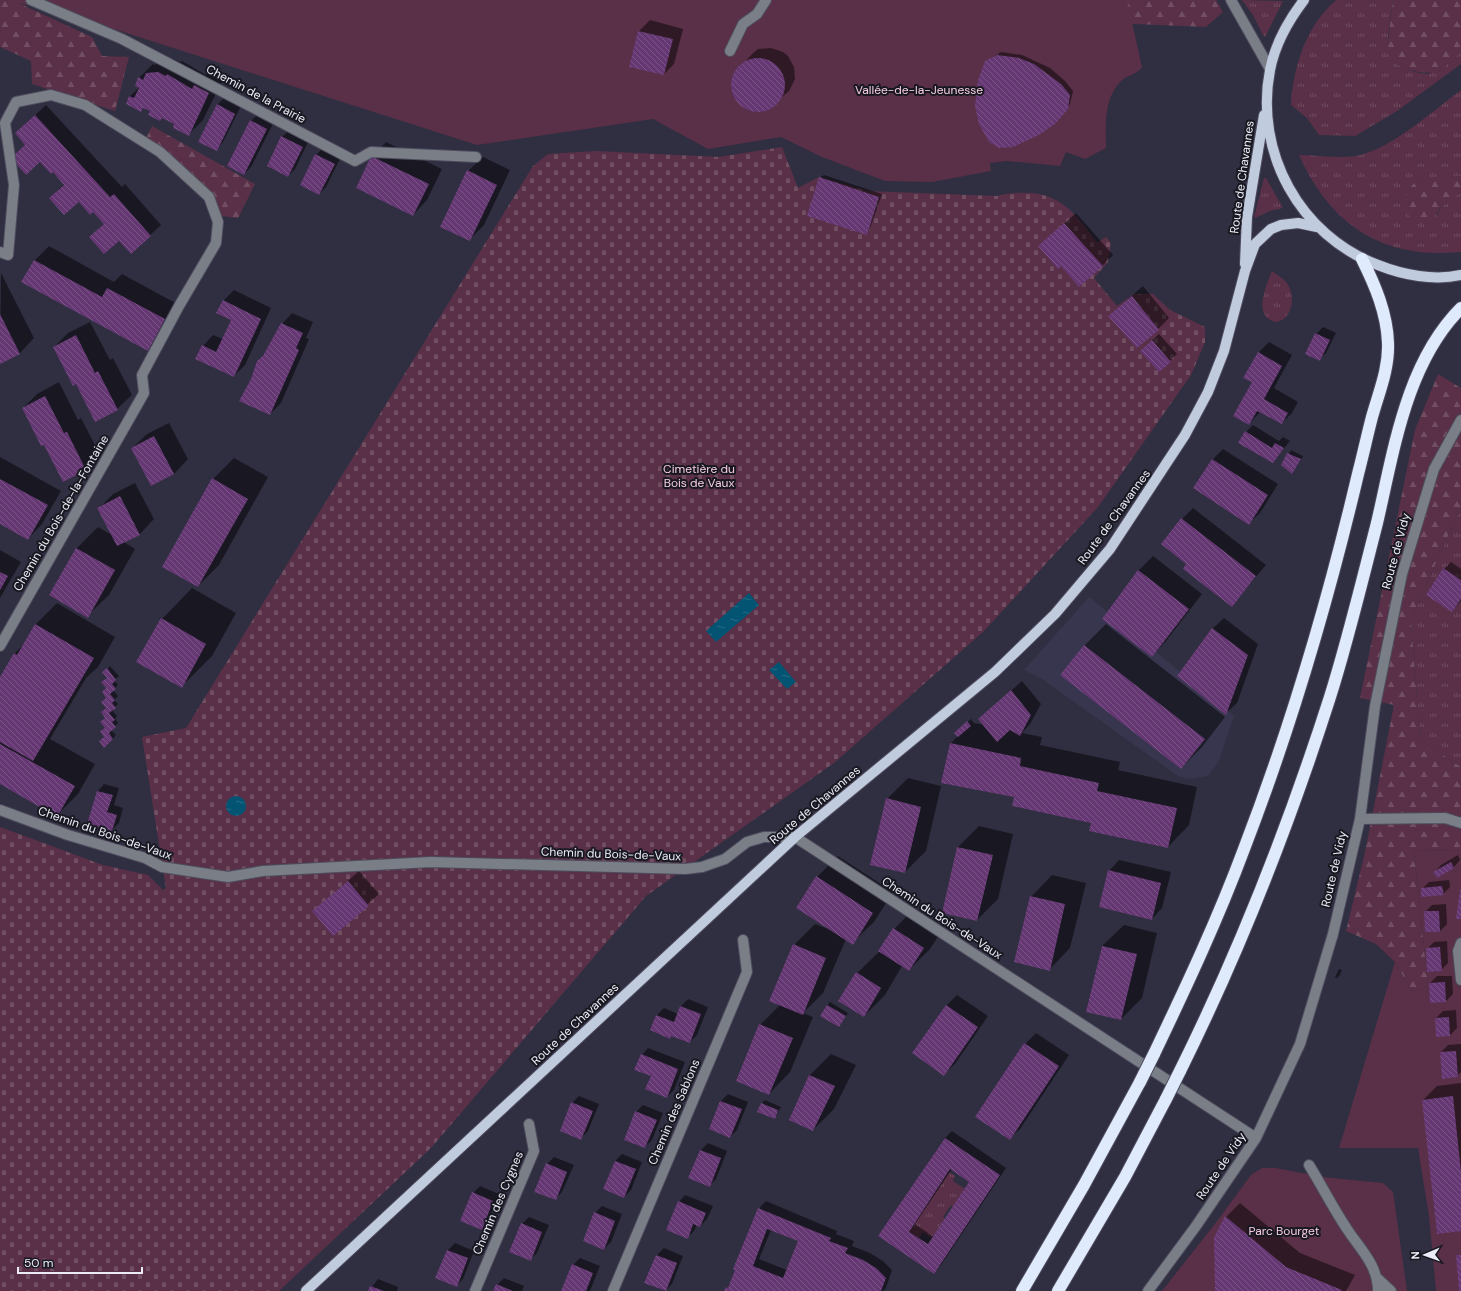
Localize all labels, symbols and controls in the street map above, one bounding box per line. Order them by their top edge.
street label: Chemin de la Prairie [203,61,309,127]
park label: Vallée-de-la-Jeunesse [855,82,983,98]
street label: Route de Chavannes [1226,120,1258,234]
street label: Chemin du Bois-de-la-Fontaine [10,432,112,594]
park label: Cimetière du Bois de Vaux [663,461,735,491]
street label: Route de Chavannes [1074,466,1154,568]
street label: Route de Vidy [1378,511,1414,591]
street label: Route de Chavannes [766,762,864,848]
street label: Chemin du Bois-de-Vaux [36,803,174,863]
street label: Route de Vidy [1317,829,1351,909]
street label: Chemin du Bois-de-Vaux [541,844,681,864]
street label: Chemin du Bois-de-Vaux [879,873,1005,963]
street label: Route de Chavannes [528,979,622,1069]
street label: Chemin des Sablons [645,1057,703,1167]
street label: Route de Vidy [1193,1129,1250,1203]
street label: Chemin des Cygnes [469,1149,527,1257]
park label: Parc Bourget [1249,1223,1320,1239]
north arrow [1405,1235,1445,1275]
scale bar [18,1249,142,1275]
text: N [1408,1251,1422,1260]
text: 50 m [24,1255,53,1271]

